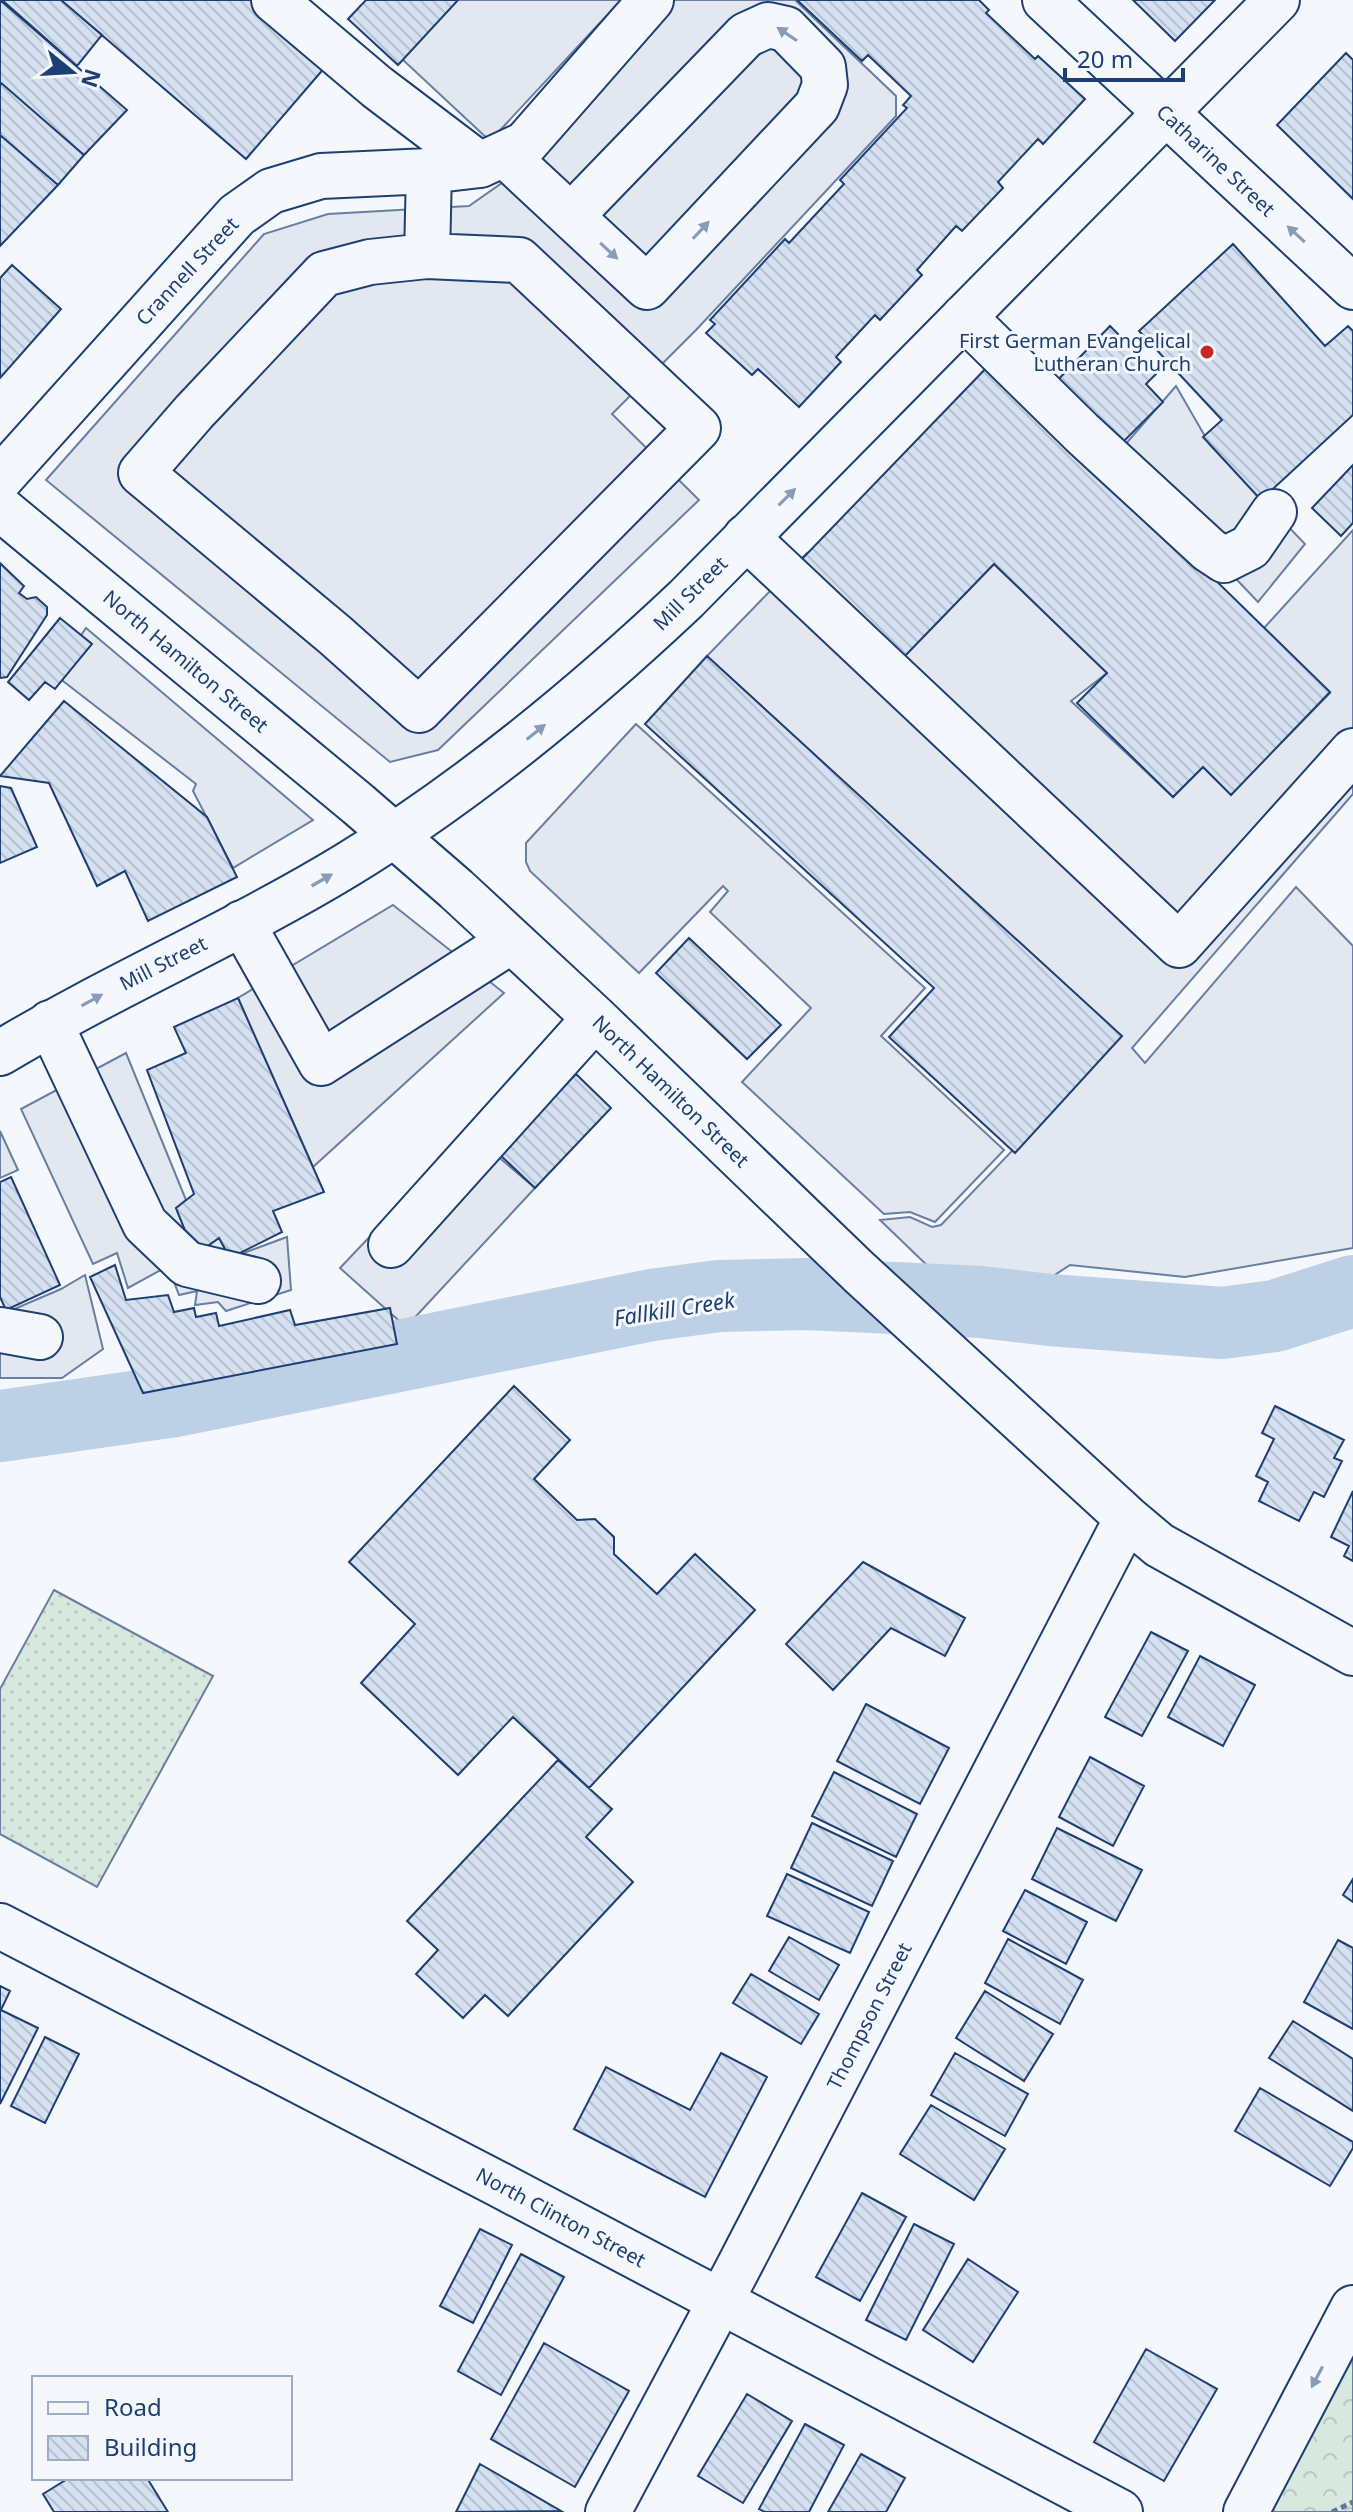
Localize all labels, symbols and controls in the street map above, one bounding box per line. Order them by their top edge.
one-way arrow [777,27,798,42]
north arrow [32,32,112,112]
scale bar [1065,32,1183,82]
text: 20 m [1077,42,1133,75]
text: N [75,65,109,92]
street label: Catharine Street [1151,98,1281,222]
street label: Crannell Street [130,211,244,331]
one-way arrow [691,221,709,240]
one-way arrow [1287,226,1306,244]
one-way arrow [599,242,618,260]
place label: First German Evangelical Lutheran Church [959,327,1191,377]
marker: First German Evangelical Lutheran Church [1198,343,1216,361]
one-way arrow [777,487,796,506]
street label: Mill Street [647,550,733,636]
street label: North Hamilton Street [98,584,274,738]
one-way arrow [526,724,546,740]
one-way arrow [311,873,333,887]
street label: Mill Street [115,929,211,997]
one-way arrow [81,993,103,1007]
street label: North Hamilton Street [587,1009,755,1173]
water label: Fallkill Creek [611,1283,738,1332]
street label: Thompson Street [820,1938,918,2094]
street label: North Clinton Street [471,2161,651,2273]
one-way arrow [1310,2366,1324,2388]
legend [32,2376,292,2480]
text: Road [104,2390,162,2423]
text: Building [104,2430,197,2463]

